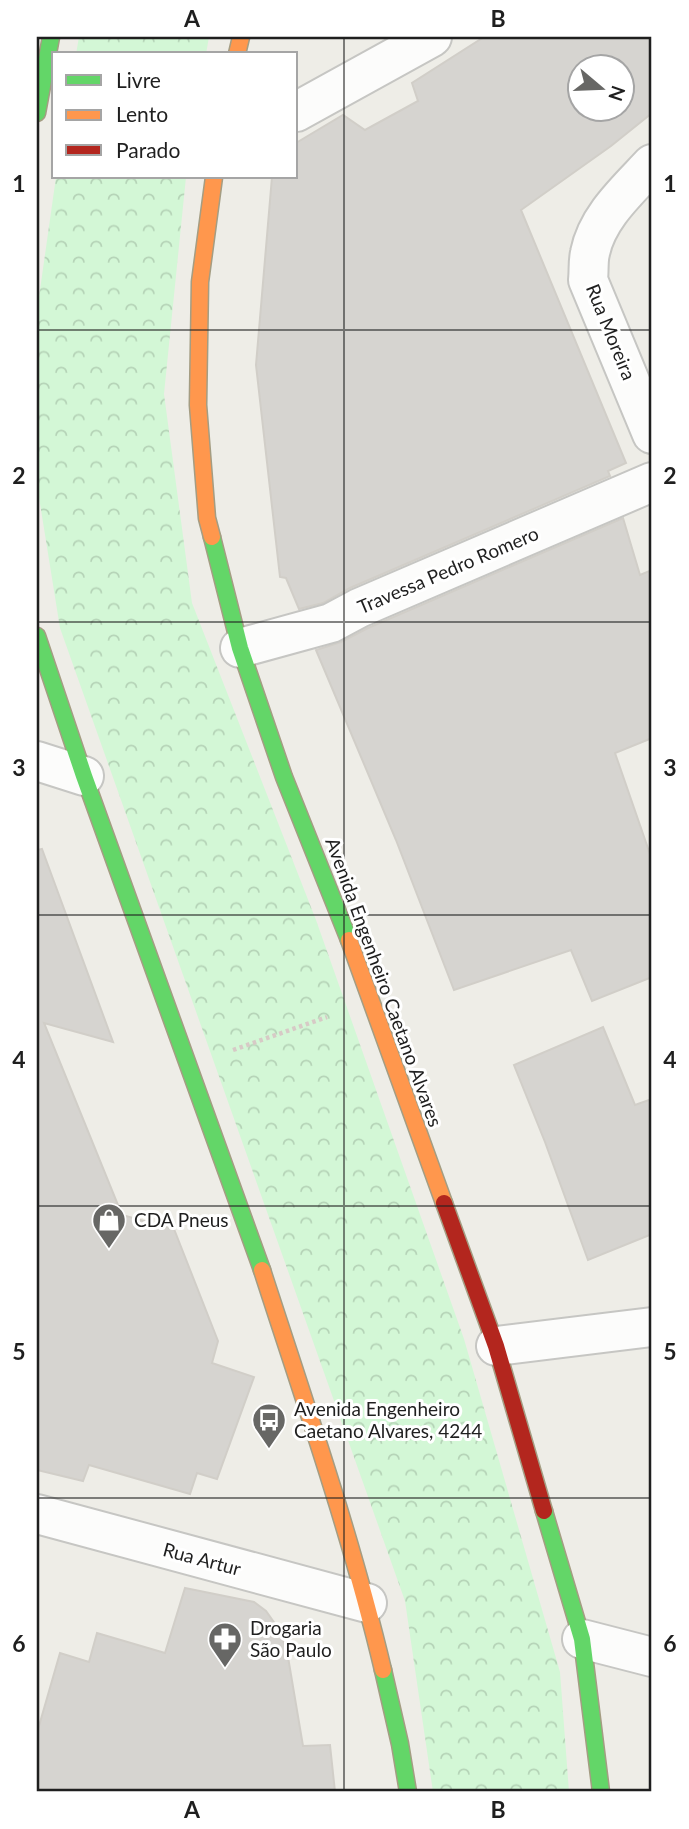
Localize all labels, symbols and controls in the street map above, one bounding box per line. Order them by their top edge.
text: A [183,4,201,32]
text: B [490,4,506,32]
legend [52,52,298,178]
north arrow [566,52,636,122]
text: Livre [116,67,161,92]
text: N [604,83,631,104]
text: Lento [116,101,168,126]
text: Parado [116,137,180,162]
text: 1 [12,169,26,197]
text: 1 [663,169,677,197]
street label: Rua Moreira [582,280,641,383]
text: 2 [12,461,26,489]
text: 2 [663,461,677,489]
street label: Travessa Pedro Romero [354,521,542,618]
text: 3 [12,753,26,781]
text: 3 [663,753,677,781]
street label: Avenida Engenheiro Caetano Alvares [321,834,448,1129]
text: 4 [12,1045,26,1073]
text: 4 [663,1045,677,1073]
shop icon: CDA Pneus [90,1201,128,1250]
place label: CDA Pneus [134,1208,229,1231]
text: 5 [12,1337,26,1365]
text: 5 [663,1337,677,1365]
place label: Avenida Engenheiro Caetano Alvares, 4244 [294,1397,482,1442]
bus stop icon: Avenida Engenheiro Caetano Alvares, 4244 [250,1401,288,1450]
street label: Rua Artur [161,1537,244,1580]
place label: Drogaria São Paulo [250,1616,332,1661]
pharmacy icon: Drogaria São Paulo [206,1620,244,1669]
text: 6 [12,1629,26,1657]
text: 6 [663,1629,677,1657]
text: A [183,1795,201,1823]
text: B [490,1795,506,1823]

